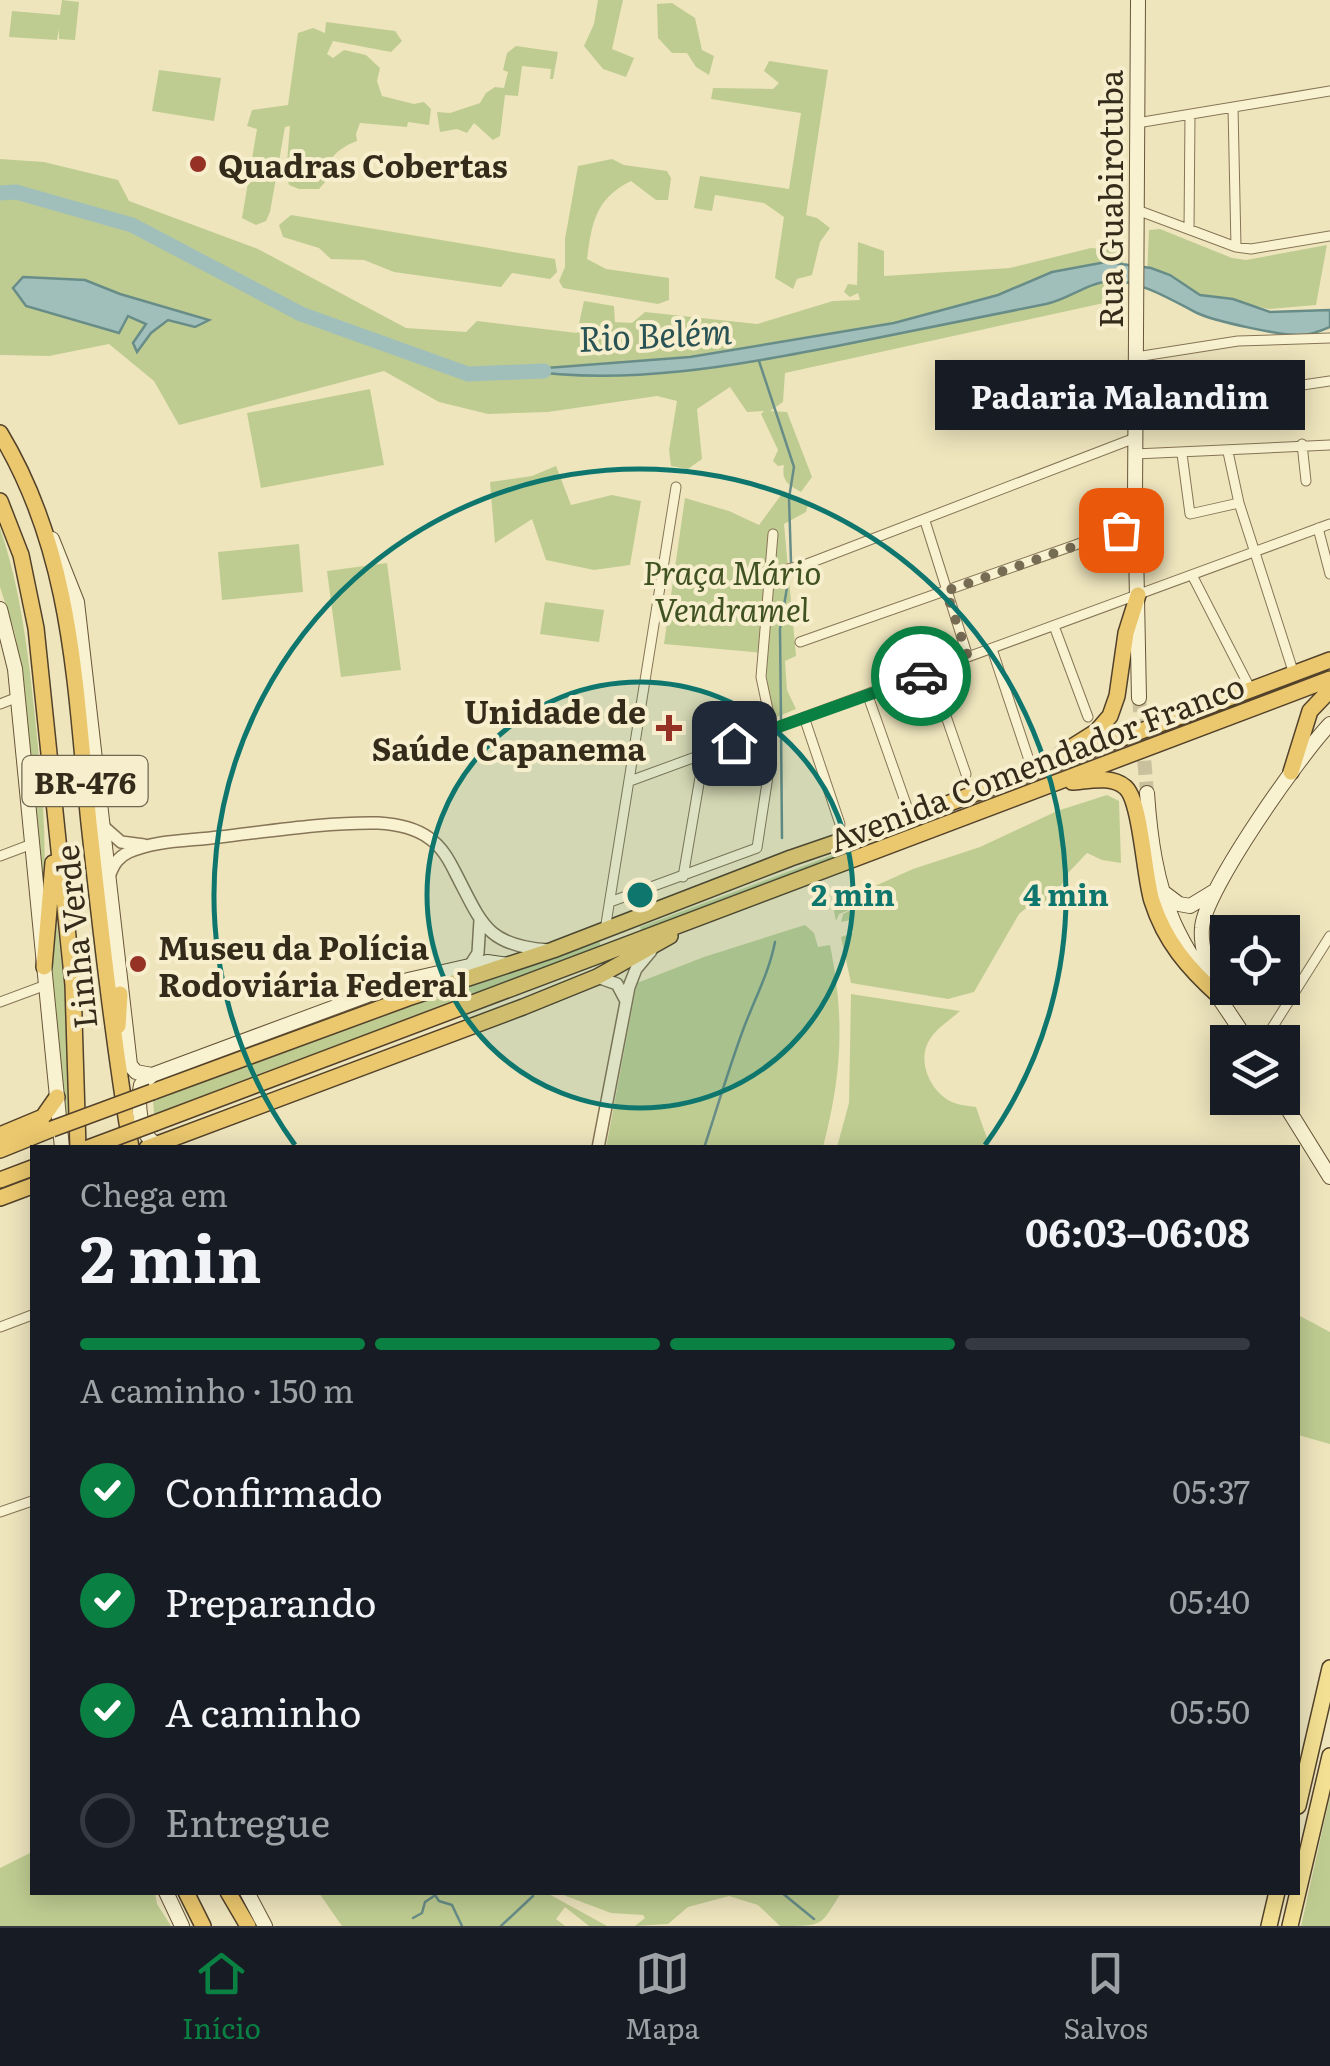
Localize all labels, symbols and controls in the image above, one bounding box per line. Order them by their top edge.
street label: Rua Guabirotuba [1085,69,1133,328]
place label: Quadras Cobertas [218,140,508,188]
marker: Quadras Cobertas [187,153,209,175]
water label: Rio Belém [577,303,733,363]
callout: Padaria Malandim [936,360,1306,430]
text: Padaria Malandim [971,371,1269,419]
pin [1079,488,1164,573]
icon: bag [1094,503,1149,558]
park label: Praça Mário Vendramel [642,547,822,632]
courier [871,626,971,726]
icon: car [894,649,949,704]
street label: Avenida Comendador Franco [821,659,1251,863]
place label: Unidade de Saúde Capanema [372,686,646,771]
pin [692,701,777,786]
marker: Unidade de Saúde Capanema [656,715,682,741]
icon: home [707,716,762,771]
road number: BR-476 [22,756,148,806]
street label: Linha Verde [40,843,108,1031]
text: 2 min [811,871,895,915]
text: 4 min [1023,871,1109,915]
centre of rings [622,877,658,913]
map controls [1210,915,1300,1115]
button: locate [1210,915,1300,1005]
place label: Museu da Polícia Rodoviária Federal [158,922,468,1007]
marker: Museu da Polícia Rodoviária Federal [127,953,149,975]
button: layers [1210,1025,1300,1115]
text: Chega em [80,1169,228,1217]
text: 06:03–06:08 [1025,1202,1250,1259]
text: 2 min [80,1206,262,1303]
text: A caminho · 150 m [80,1365,354,1413]
text: Confirmado [165,1462,383,1519]
icon: check [80,1463,135,1518]
text: 05:37 [1172,1466,1250,1514]
text: Preparando [165,1572,377,1629]
icon: check [80,1573,135,1628]
text: 05:40 [1169,1576,1250,1624]
text: A caminho [165,1682,361,1739]
icon: check [80,1683,135,1738]
text: 05:50 [1170,1686,1250,1734]
text: Entregue [165,1792,330,1849]
tab: Início [182,1946,261,2048]
tab: Mapa [625,1946,700,2048]
tab: Salvos [1063,1946,1148,2048]

